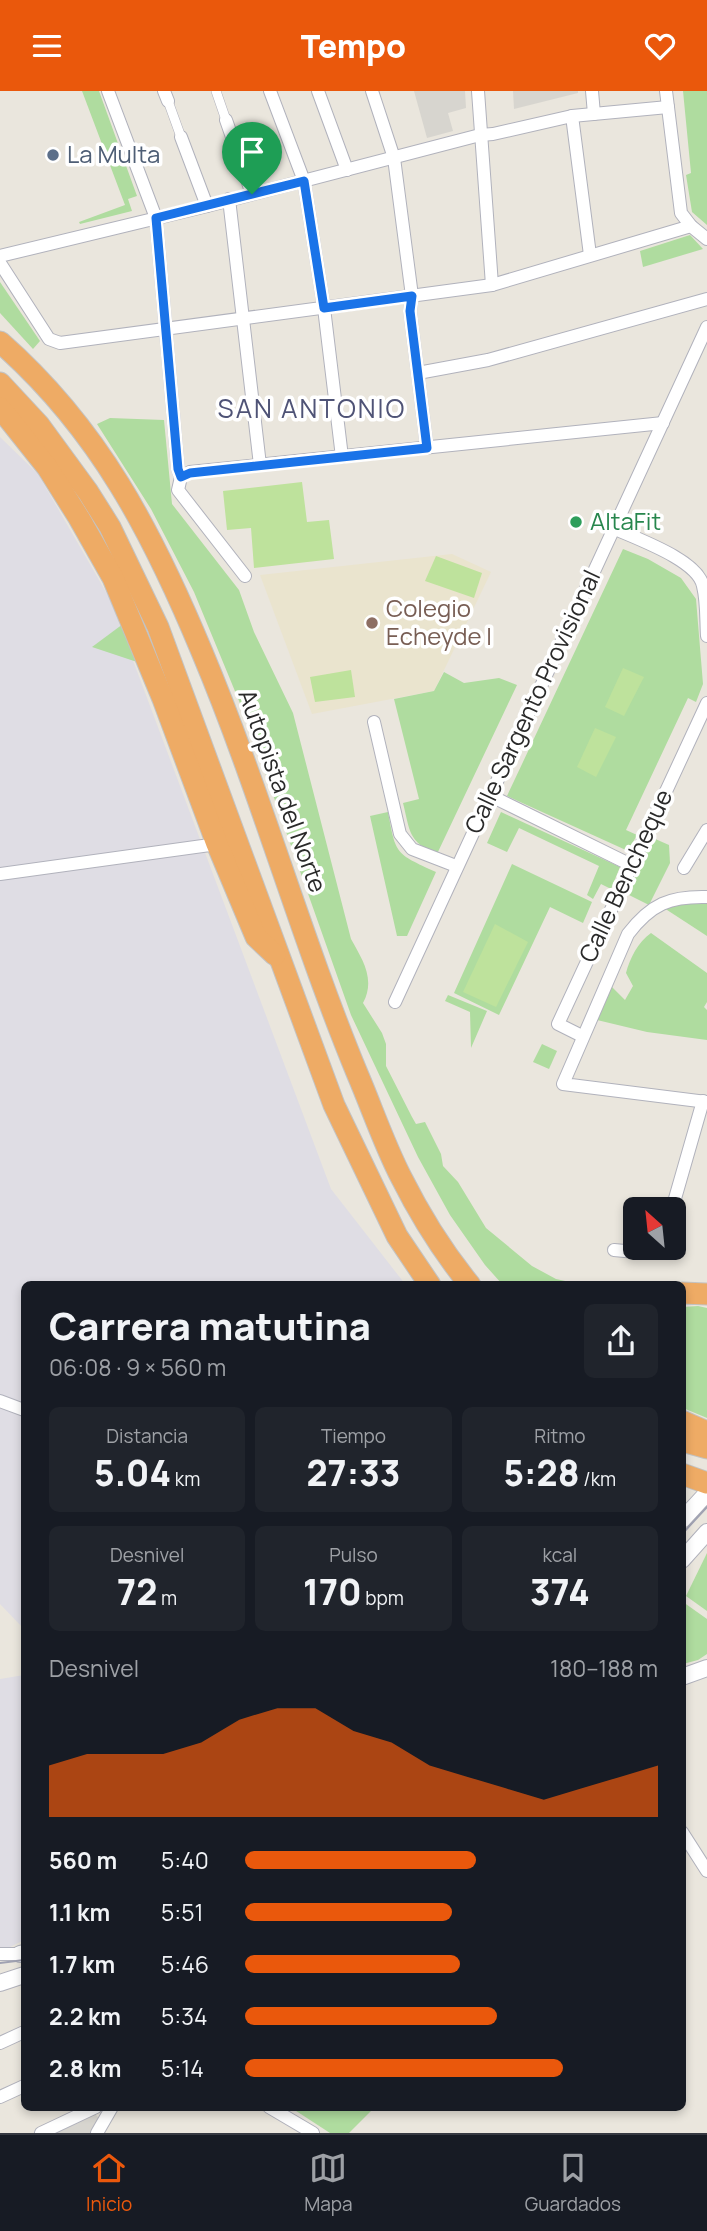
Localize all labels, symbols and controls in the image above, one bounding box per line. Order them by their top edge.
text: Tempo [301,24,406,68]
icon: menu [28,27,66,65]
icon: heart [641,27,679,65]
pin [222,122,282,194]
icon: arrive [233,133,271,171]
place label: La Multa [67,137,160,170]
marker: La Multa [45,147,61,163]
district label: SAN ANTONIO [218,390,406,426]
place label: AltaFit [590,504,661,537]
marker: AltaFit [568,514,584,530]
street label: Calle Sargento Provisional [456,564,607,838]
place label: Colegio Echeyde I [386,591,492,652]
marker: Colegio Echeyde I [364,615,380,631]
street label: Autopista del Norte [231,684,336,897]
street label: Calle Bencheque [570,784,679,967]
north arrow [623,1197,686,1260]
map controls [623,1197,686,1260]
text: Carrera matutina [49,1299,371,1351]
button: share [584,1304,658,1378]
text: 06:08 · 9 × 560 m [49,1351,226,1383]
text: Distancia [106,1423,188,1449]
text: Tiempo [321,1423,386,1449]
text: Ritmo [534,1423,585,1449]
text: 5.04 [94,1449,171,1497]
text: 27:33 [306,1449,401,1497]
text: 5:28 [503,1449,580,1497]
text: km [171,1466,200,1492]
text: /km [580,1466,616,1492]
text: Desnivel [110,1542,184,1568]
text: Pulso [329,1542,378,1568]
text: kcal [542,1542,577,1568]
text: 72 [117,1568,157,1616]
text: 170 [303,1568,362,1616]
text: 374 [530,1568,590,1616]
text: m [157,1585,177,1611]
text: bpm [362,1585,404,1611]
text: Desnivel [49,1652,139,1684]
text: 180–188 m [550,1652,658,1684]
text: 560 m [49,1844,117,1876]
text: 5:40 [161,1844,209,1876]
text: 1.1 km [49,1896,110,1928]
text: 5:51 [161,1896,203,1928]
text: 1.7 km [49,1948,115,1980]
text: 5:46 [161,1948,209,1980]
text: 2.2 km [49,2000,121,2032]
text: 5:34 [161,2000,207,2032]
text: 2.8 km [49,2052,121,2084]
text: 5:14 [161,2052,204,2084]
tab: Inicio [86,2149,132,2217]
tab: Mapa [304,2149,353,2217]
tab: Guardados [525,2149,621,2217]

